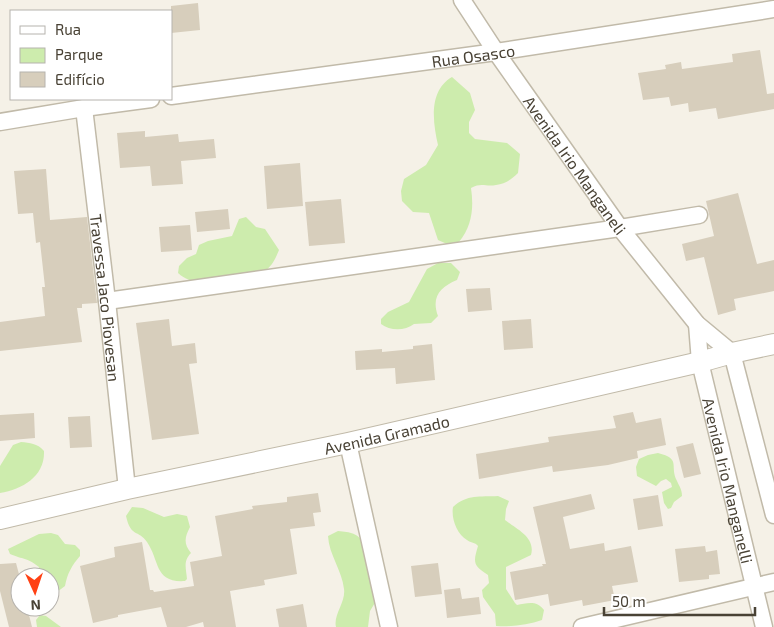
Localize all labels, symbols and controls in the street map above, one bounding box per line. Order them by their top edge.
legend [10,10,172,100]
text: Rua [55,20,81,38]
street label: Rua Osasco [430,40,516,70]
text: Parque [55,45,103,63]
text: Edifício [55,70,105,88]
street label: Avenida Irio Manganeli [520,92,631,238]
street label: Travessa Jaco Piovesan [87,213,125,382]
street label: Avenida Irio Manganelli [699,396,758,565]
street label: Avenida Gramado [322,410,451,457]
north arrow [10,567,60,617]
scale bar [604,584,755,616]
text: 50 m [612,592,646,610]
text: N [30,597,41,614]

